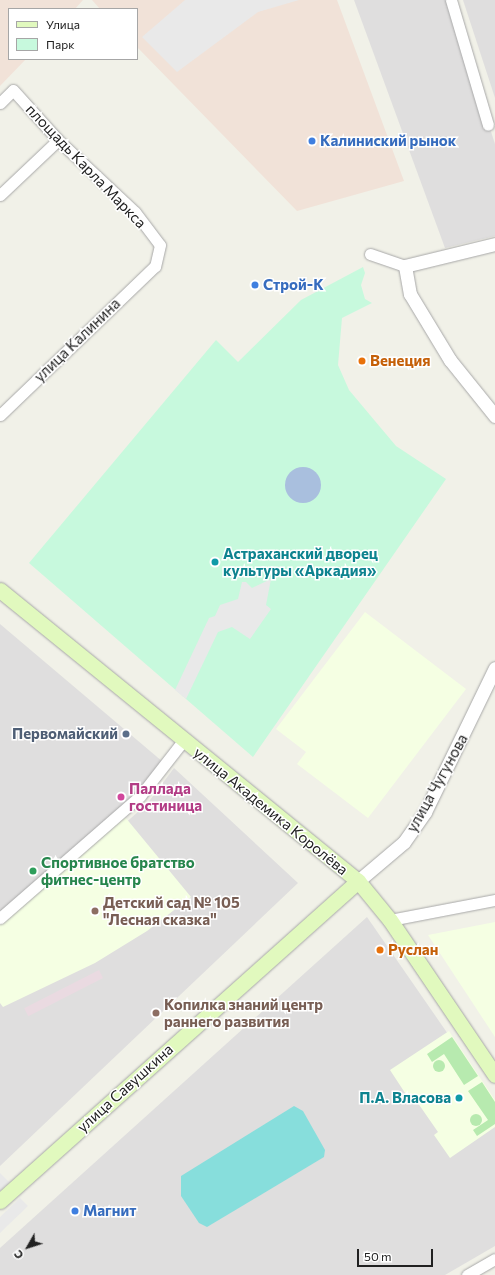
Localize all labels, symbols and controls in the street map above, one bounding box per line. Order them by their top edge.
legend [8,8,138,60]
text: Улица [46,17,80,31]
text: Парк [46,37,75,51]
street label: площадь Карла Маркса [22,100,150,232]
place label: Калиниский рынок [320,132,456,150]
marker: Калиниский рынок [307,136,317,146]
place label: Строй-К [263,276,324,294]
marker: Строй-К [250,280,260,290]
street label: улица Калинина [30,294,124,386]
place label: Венеция [370,352,431,370]
marker: Венеция [357,356,367,366]
place label: Астраханский дворец культуры «Аркадия» [223,544,378,579]
marker: Астраханский дворец культуры «Аркадия» [210,557,220,567]
place label: Первомайский [12,725,118,743]
marker: Первомайский [121,729,131,739]
street label: улица Чугунова [403,731,471,835]
street label: улица Академика Королёва [190,743,352,879]
place label: Паллада гостиница [129,779,202,814]
marker: Паллада гостиница [116,792,126,802]
place label: Спортивное братство фитнес-центр [41,853,195,888]
marker: Спортивное братство фитнес-центр [28,866,38,876]
place label: Детский сад № 105 "Лесная сказка" [103,893,240,928]
marker: Детский сад № 105 "Лесная сказка" [90,906,100,916]
place label: Руслан [388,941,438,959]
marker: Руслан [375,945,385,955]
place label: Копилка знаний центр раннего развития [164,995,323,1030]
marker: Копилка знаний центр раннего развития [151,1008,161,1018]
street label: улица Савушкина [73,1040,177,1136]
place label: П.А. Власова [359,1089,451,1107]
marker: П.А. Власова [454,1093,464,1103]
place label: Магнит [83,1202,136,1220]
marker: Магнит [70,1206,80,1216]
north arrow [8,1227,48,1267]
scale bar [359,1241,435,1267]
text: С [11,1248,26,1262]
text: 50 m [364,1249,392,1263]

